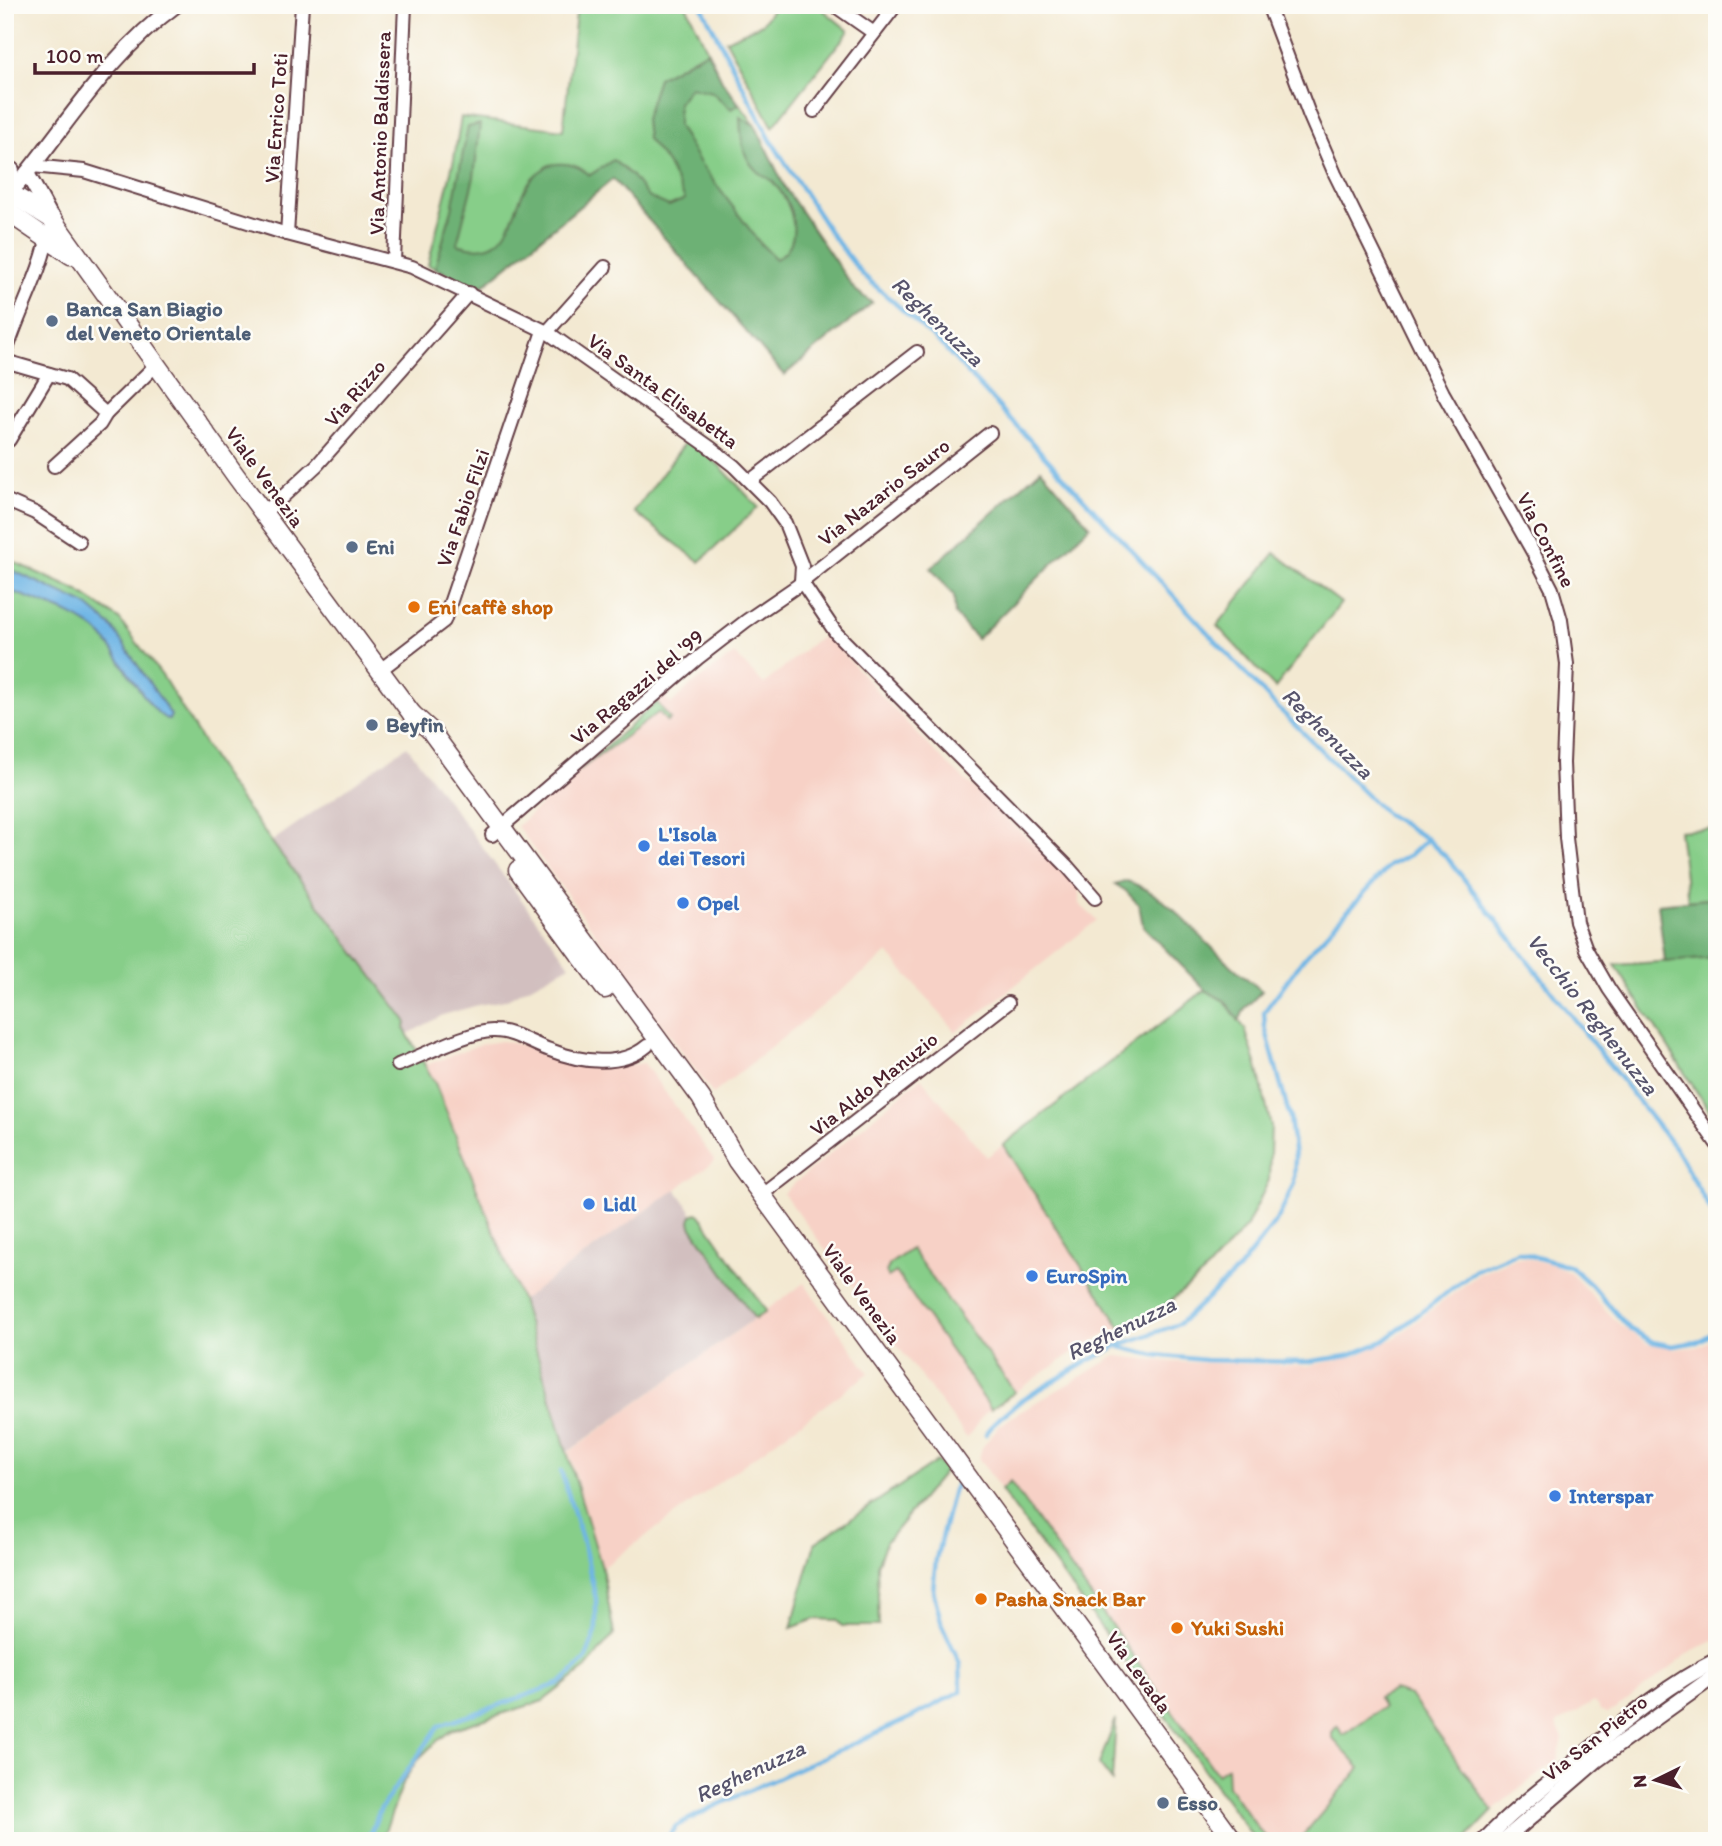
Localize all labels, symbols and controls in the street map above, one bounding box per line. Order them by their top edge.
street label: Via Antonio Baldissera [363,31,396,235]
scale bar [35,32,254,76]
text: 100 m [46,43,104,68]
street label: Via Enrico Toti [258,52,293,184]
water label: Reghenuzza [886,270,991,373]
place label: Banca San Biagio del Veneto Orientale [66,296,251,345]
marker: Banca San Biagio del Veneto Orientale [44,313,60,329]
street label: Via Santa Elisabetta [583,328,744,454]
street label: Via Rizzo [319,354,391,432]
street label: Viale Venezia [220,421,310,532]
street label: Via Nazario Sauro [813,432,955,551]
street label: Via Fabio Filzi [431,445,494,570]
street label: Via Confine [1512,488,1581,592]
place label: Eni [366,534,395,559]
marker: Eni [344,539,360,555]
place label: Eni caffè shop [428,594,553,620]
marker: Eni caffè shop [406,599,422,615]
street label: Via Ragazzi del '99 [565,624,708,750]
water label: Reghenuzza [1276,681,1380,785]
place label: Beyfin [386,712,445,738]
marker: Beyfin [364,717,380,733]
place label: L'Isola dei Tesori [658,821,745,870]
marker: L'Isola dei Tesori [636,838,652,854]
place label: Opel [697,890,740,916]
marker: Opel [675,895,691,911]
water label: Vecchio Reghenuzza [1521,927,1666,1101]
street label: Via Aldo Manuzio [805,1026,943,1141]
place label: Lidl [603,1191,638,1216]
marker: Lidl [581,1196,597,1212]
street label: Viale Venezia [817,1238,907,1349]
place label: EuroSpin [1046,1263,1128,1289]
marker: EuroSpin [1024,1268,1040,1284]
water label: Reghenuzza [1062,1289,1181,1366]
place label: Interspar [1569,1483,1654,1509]
marker: Interspar [1547,1488,1563,1504]
place label: Pasha Snack Bar [995,1586,1146,1611]
marker: Pasha Snack Bar [973,1591,989,1607]
place label: Yuki Sushi [1190,1615,1284,1640]
marker: Yuki Sushi [1169,1620,1185,1636]
street label: Via Levada [1101,1626,1178,1718]
street label: Via San Pietro [1537,1689,1652,1786]
water label: Reghenuzza [691,1733,810,1809]
north arrow [1620,1744,1690,1814]
text: N [1628,1774,1652,1789]
place label: Esso [1177,1790,1218,1815]
marker: Esso [1155,1795,1171,1811]

